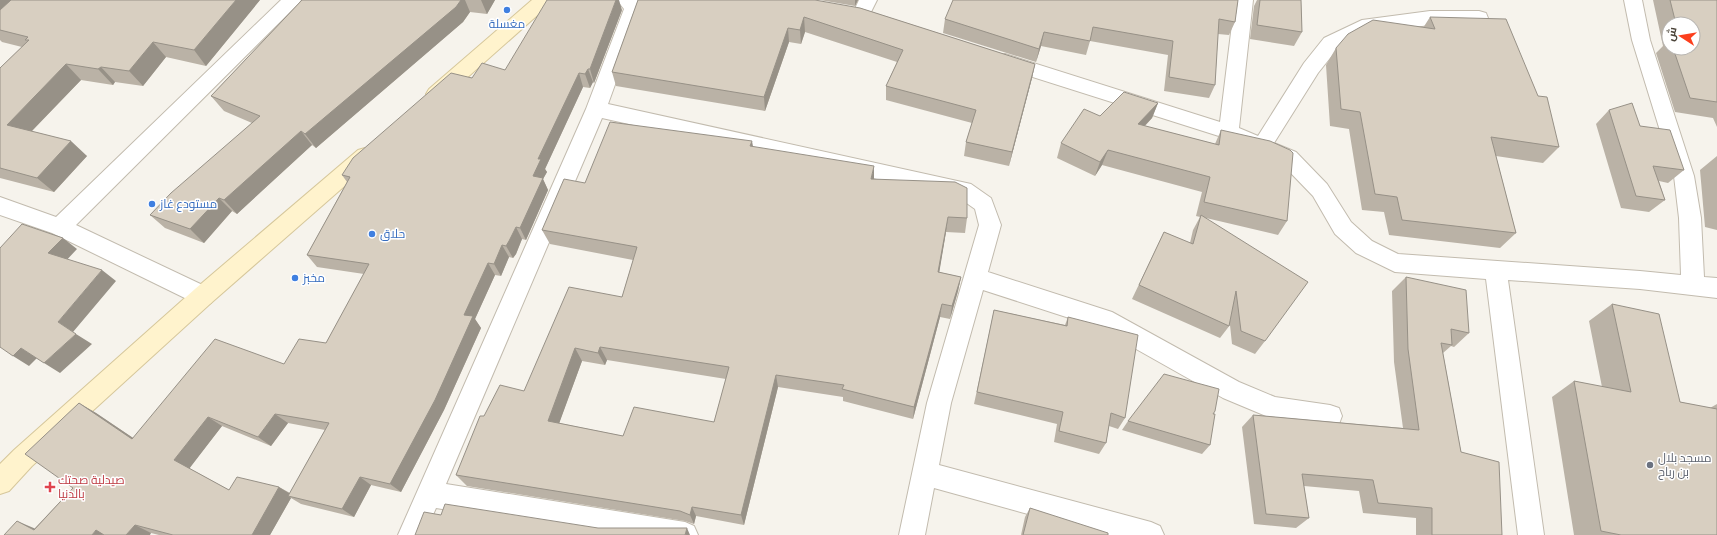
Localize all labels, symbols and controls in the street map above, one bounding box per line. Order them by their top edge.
marker: مغسلة [502,5,512,15]
place label: مغسلة [489,16,525,31]
north arrow [1661,16,1701,56]
text: ش [1663,26,1680,42]
place label: مستودع غاز [159,196,217,212]
marker: مستودع غاز [147,199,157,209]
place label: حلاق [380,226,405,241]
marker: حلاق [367,229,377,239]
place label: مخبز [302,270,325,285]
marker: مخبز [290,273,300,283]
place label: مسجد بلال بن رباح [1658,450,1711,480]
marker: مسجد بلال بن رباح [1645,460,1655,470]
place label: صيدلية صحتك بالدنيا [58,472,125,501]
marker: صيدلية صحتك بالدنيا [45,482,55,492]

